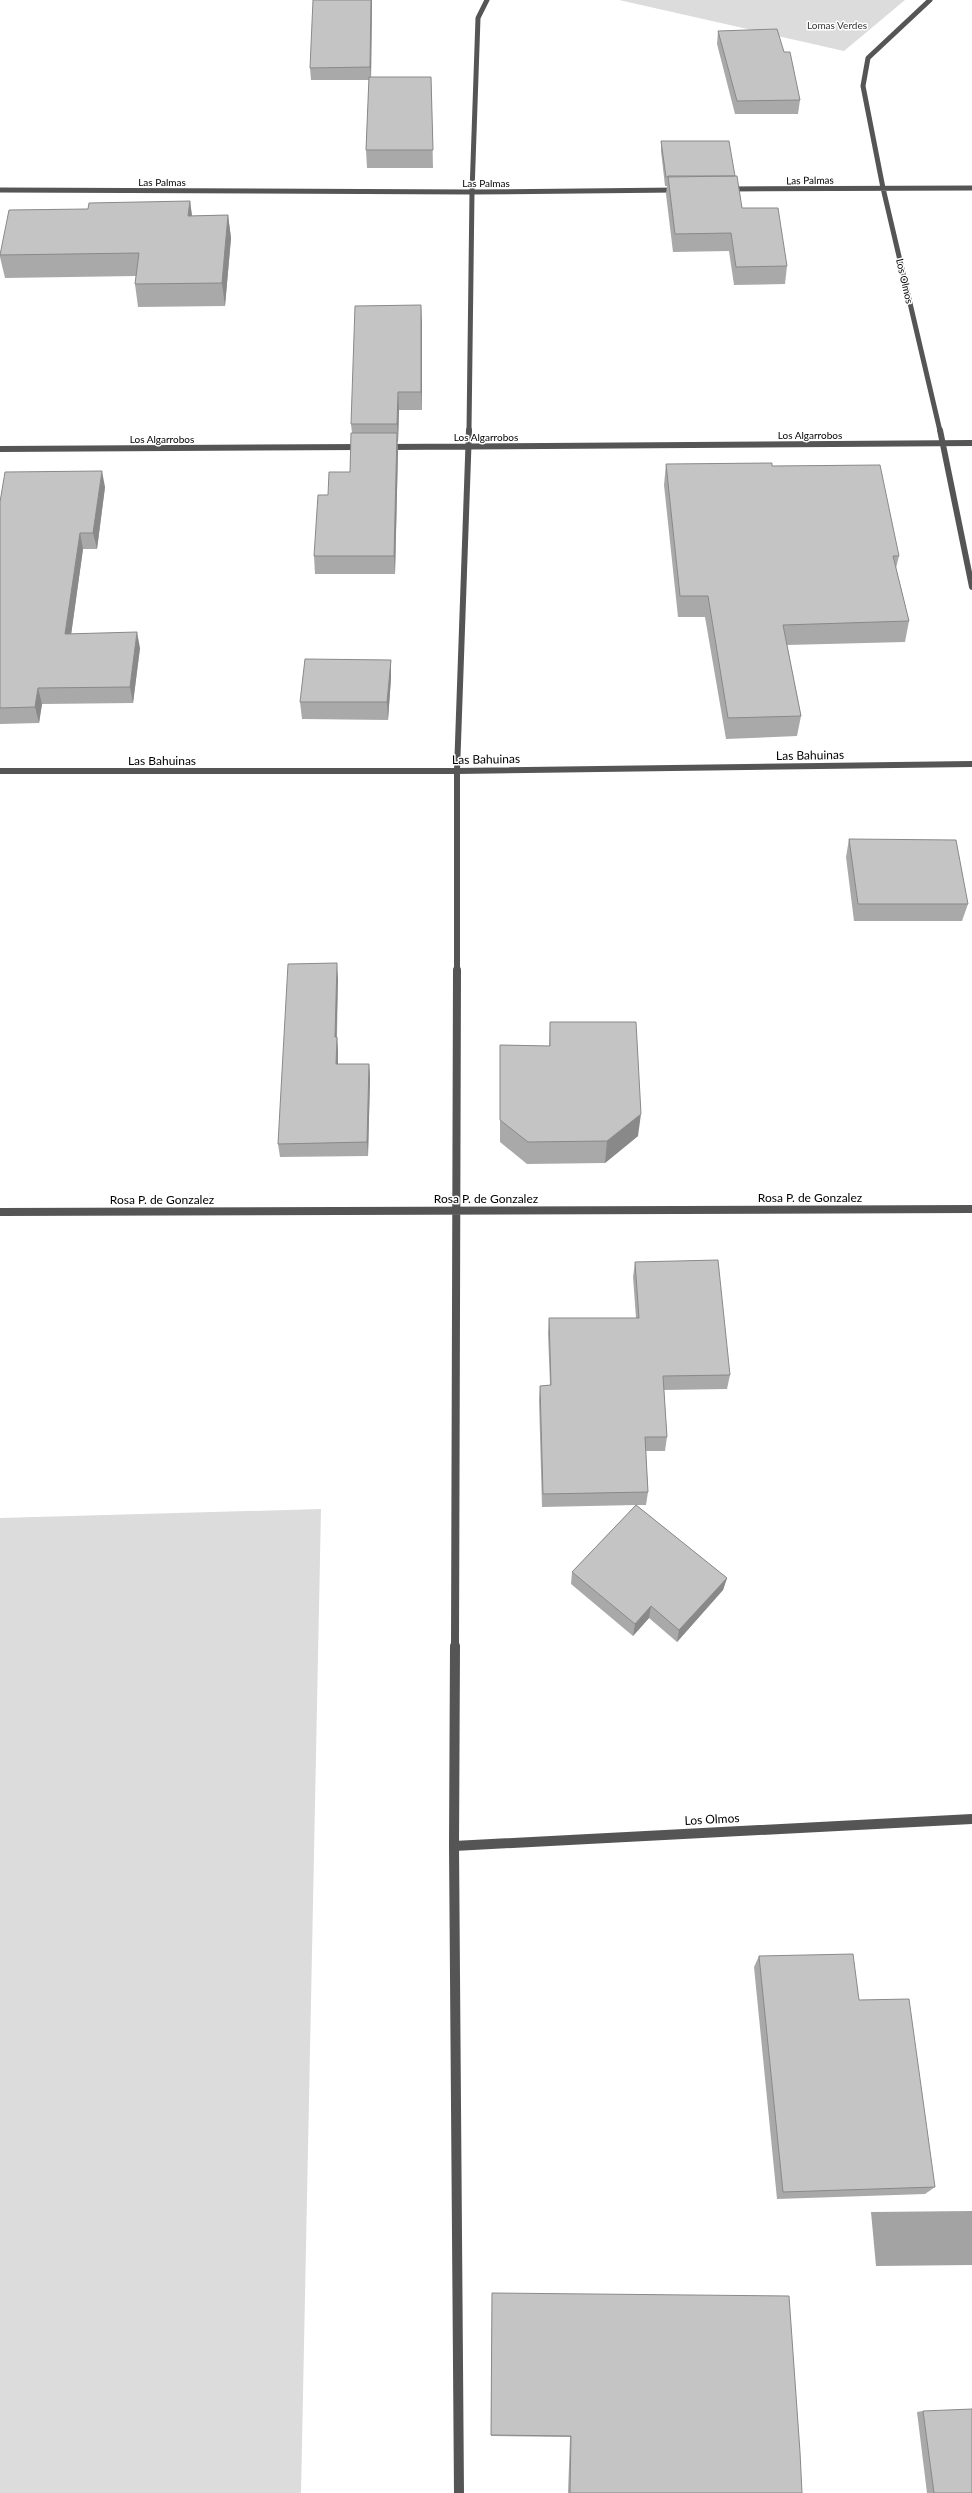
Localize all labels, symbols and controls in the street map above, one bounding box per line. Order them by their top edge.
park label: Lomas Verdes [807,19,867,31]
street label: Las Palmas [786,174,834,186]
street label: Las Palmas [138,176,186,188]
street label: Las Palmas [462,177,510,189]
street label: Los Olmos [894,257,916,305]
street label: Los Algarrobos [778,429,842,441]
street label: Los Algarrobos [454,431,518,443]
street label: Los Algarrobos [130,433,194,445]
street label: Las Bahuinas [776,747,844,763]
street label: Las Bahuinas [452,751,520,767]
street label: Las Bahuinas [128,753,196,768]
street label: Rosa P. de Gonzalez [758,1190,863,1205]
street label: Rosa P. de Gonzalez [434,1191,539,1206]
street label: Rosa P. de Gonzalez [110,1192,215,1207]
street label: Los Olmos [684,1810,740,1828]

